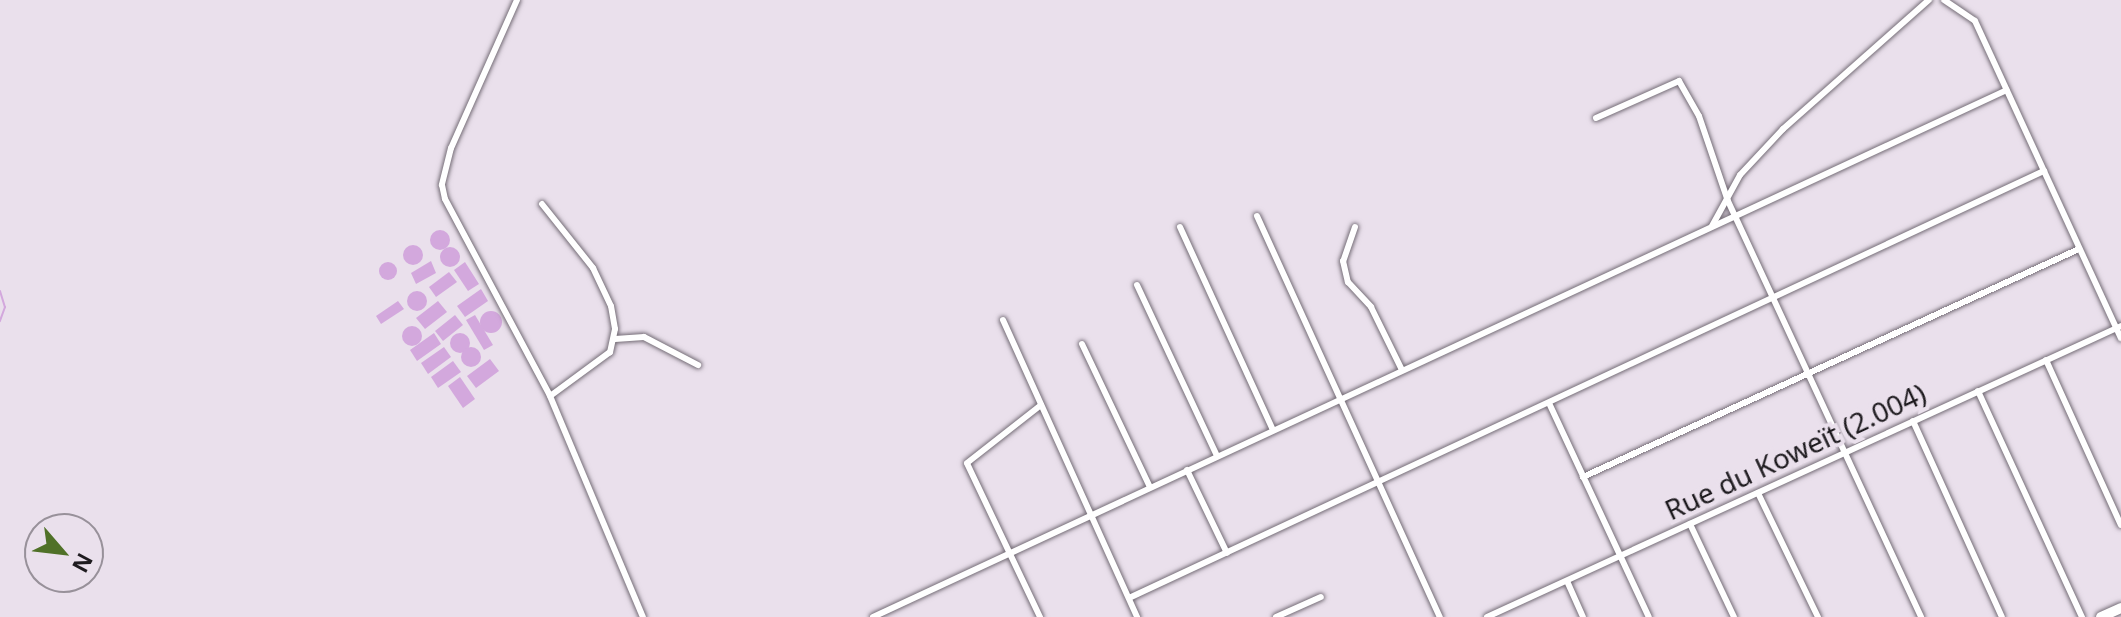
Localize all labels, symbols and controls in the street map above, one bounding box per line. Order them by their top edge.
street label: Rue du Koweït (2.004) [1659,376,1931,526]
north arrow [24,513,104,593]
text: N [66,548,101,578]

